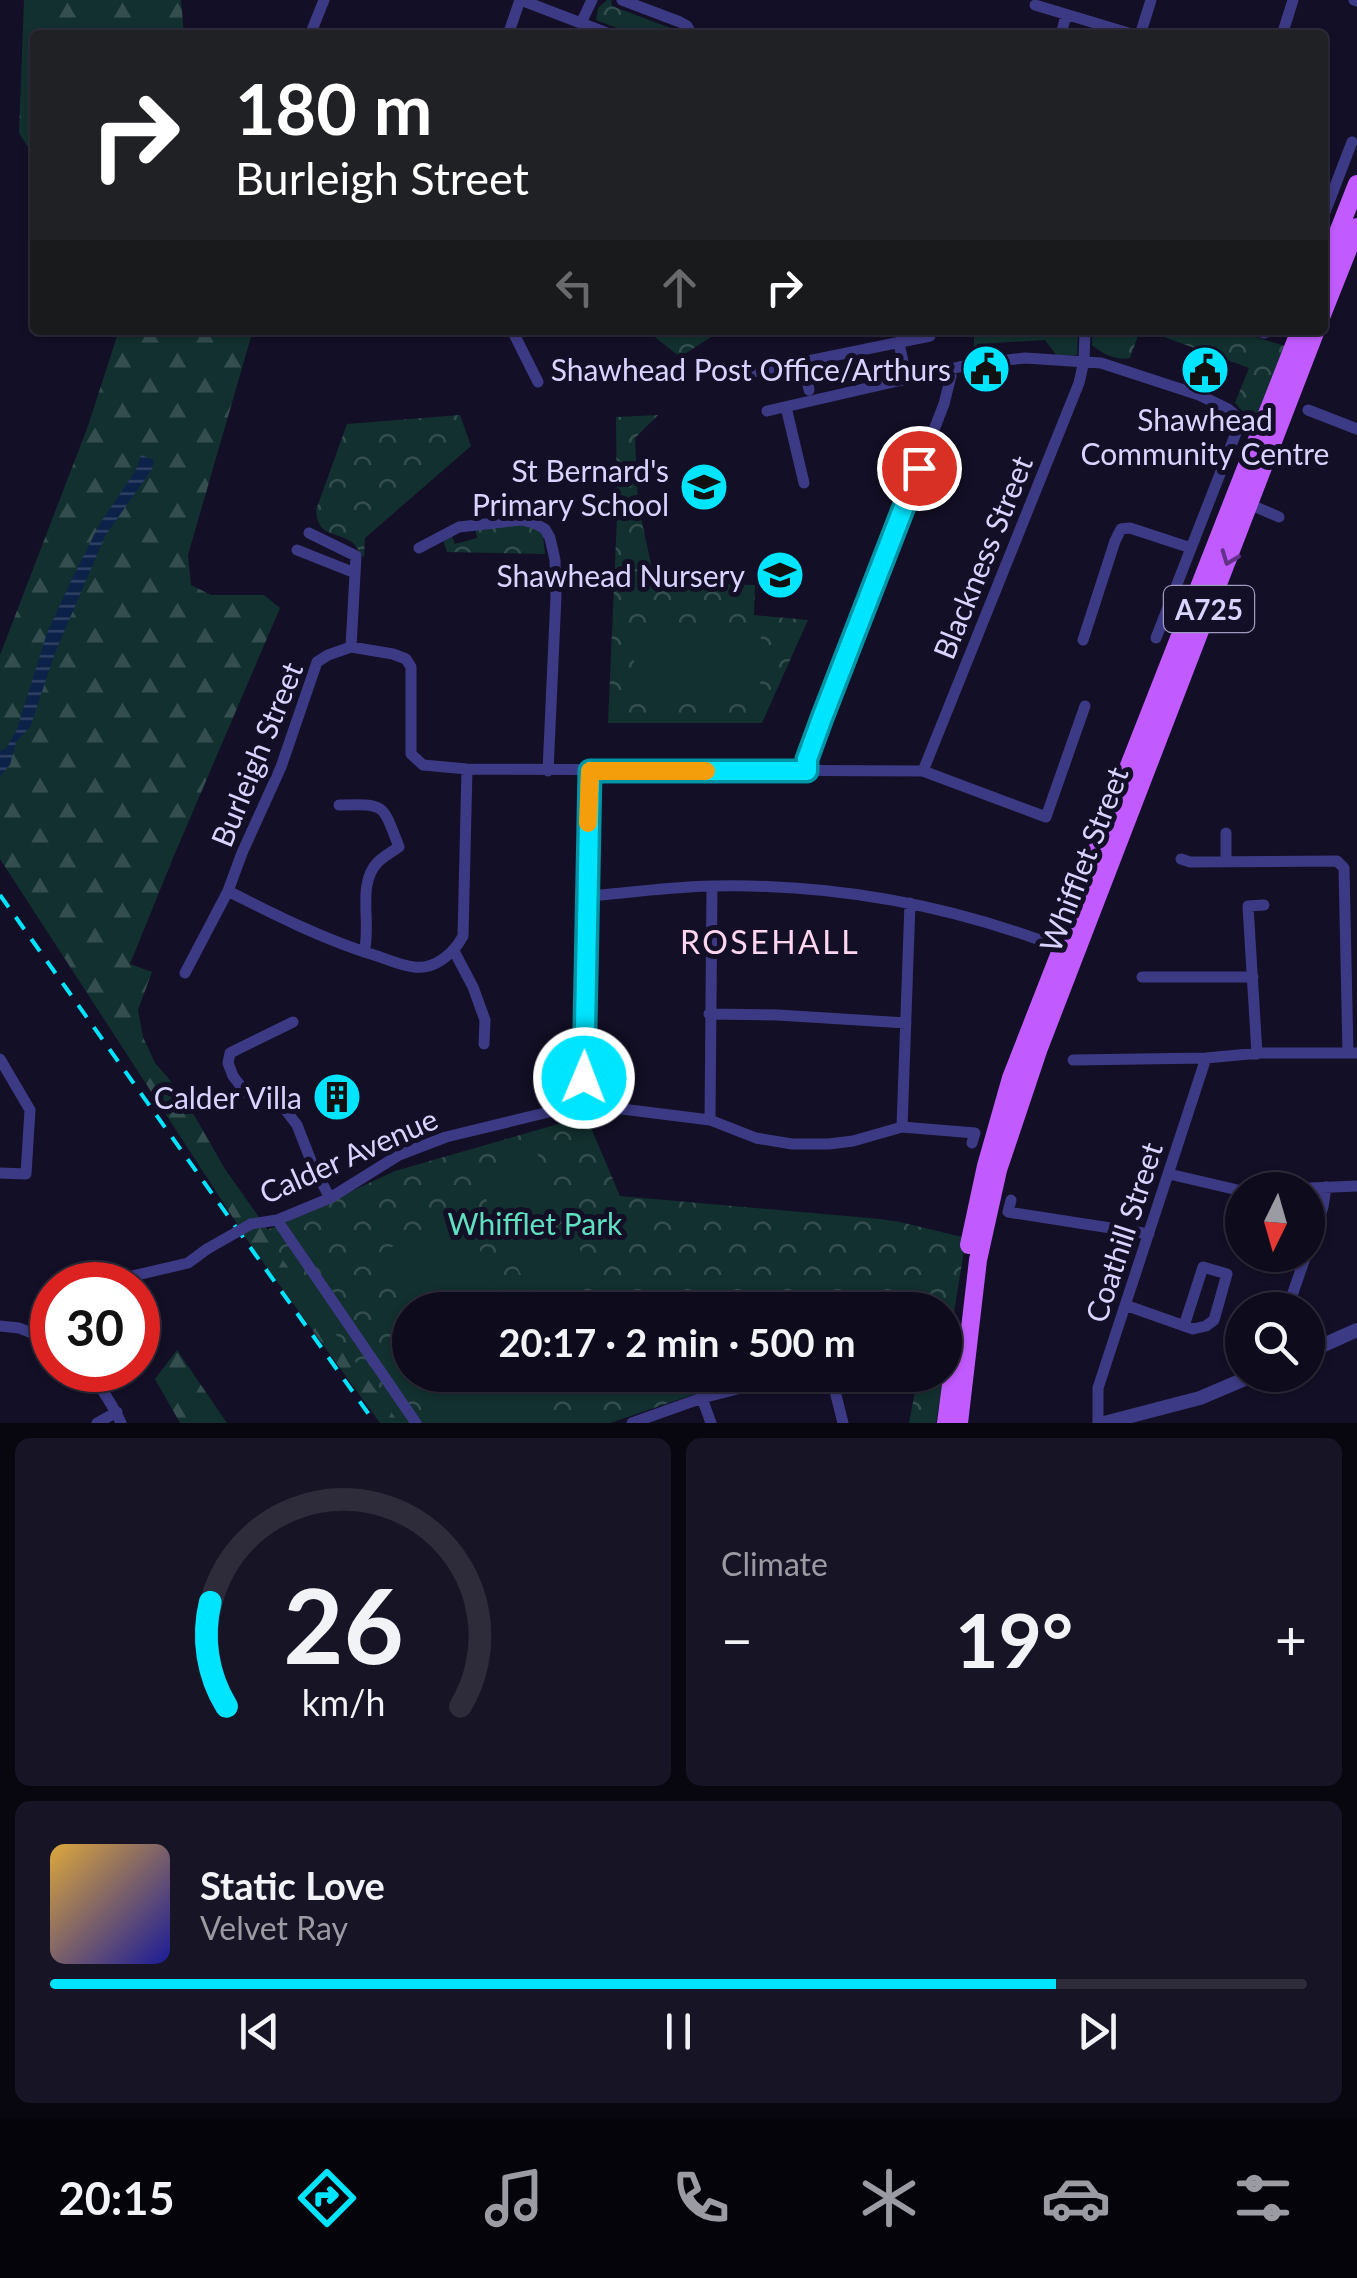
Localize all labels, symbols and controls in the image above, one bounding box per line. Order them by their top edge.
text: 180 m [235,66,432,150]
icon: right [70,70,200,200]
text: Burleigh Street [235,151,529,205]
icon: left [547,260,602,315]
icon: ahead [652,260,707,315]
icon: right [757,260,812,315]
public building icon: Shawhead Post Office/Arthurs [960,343,1012,395]
public building icon: Shawhead Community Centre [1179,344,1231,396]
place label: Shawhead Post Office/Arthurs [551,351,951,387]
place label: Shawhead Community Centre [1081,401,1329,471]
pin [877,426,962,511]
icon: arrive [892,441,947,496]
street label: Blackness Street [925,450,1039,664]
place label: St Bernard's Primary School [472,452,669,522]
school or university icon: St Bernard's Primary School [678,461,730,513]
one-way arrow [1220,548,1240,566]
school or university icon: Shawhead Nursery [754,549,806,601]
place label: Shawhead Nursery [496,557,746,593]
road number: A725 [1164,586,1254,632]
street label: Burleigh Street [203,656,309,852]
street label: Whifflet Street [1031,761,1135,957]
district label: ROSEHALL [680,922,860,961]
position arrow [532,1026,636,1130]
building icon: Calder Villa [311,1071,363,1123]
place label: Calder Villa [154,1079,302,1115]
street label: Calder Avenue [253,1100,443,1210]
street label: Coathill Street [1077,1137,1169,1326]
north arrow [1225,1172,1325,1272]
map controls [1225,1172,1325,1392]
park label: Whifflet Park [448,1205,623,1241]
speed limit sign: 30 [30,1262,160,1392]
button: search [1225,1292,1325,1392]
text: 20:17 · 2 min · 500 m [498,1319,856,1365]
text: Climate [721,1544,828,1583]
text: 26 [283,1561,403,1686]
text: 19° [955,1594,1073,1684]
text: − [721,1606,753,1672]
text: + [1275,1606,1307,1672]
text: km/h [301,1681,385,1724]
text: Static Love [200,1862,385,1908]
text: Velvet Ray [200,1908,348,1947]
icon: previous [232,2004,287,2059]
icon: pause [651,2004,706,2059]
icon: next [1070,2004,1125,2059]
icon: directions [292,2163,362,2233]
icon: music [479,2163,549,2233]
icon: phone [666,2163,736,2233]
icon: climate [854,2163,924,2233]
icon: car [1041,2163,1111,2233]
icon: filters [1228,2163,1298,2233]
text: 20:15 [59,2171,175,2225]

